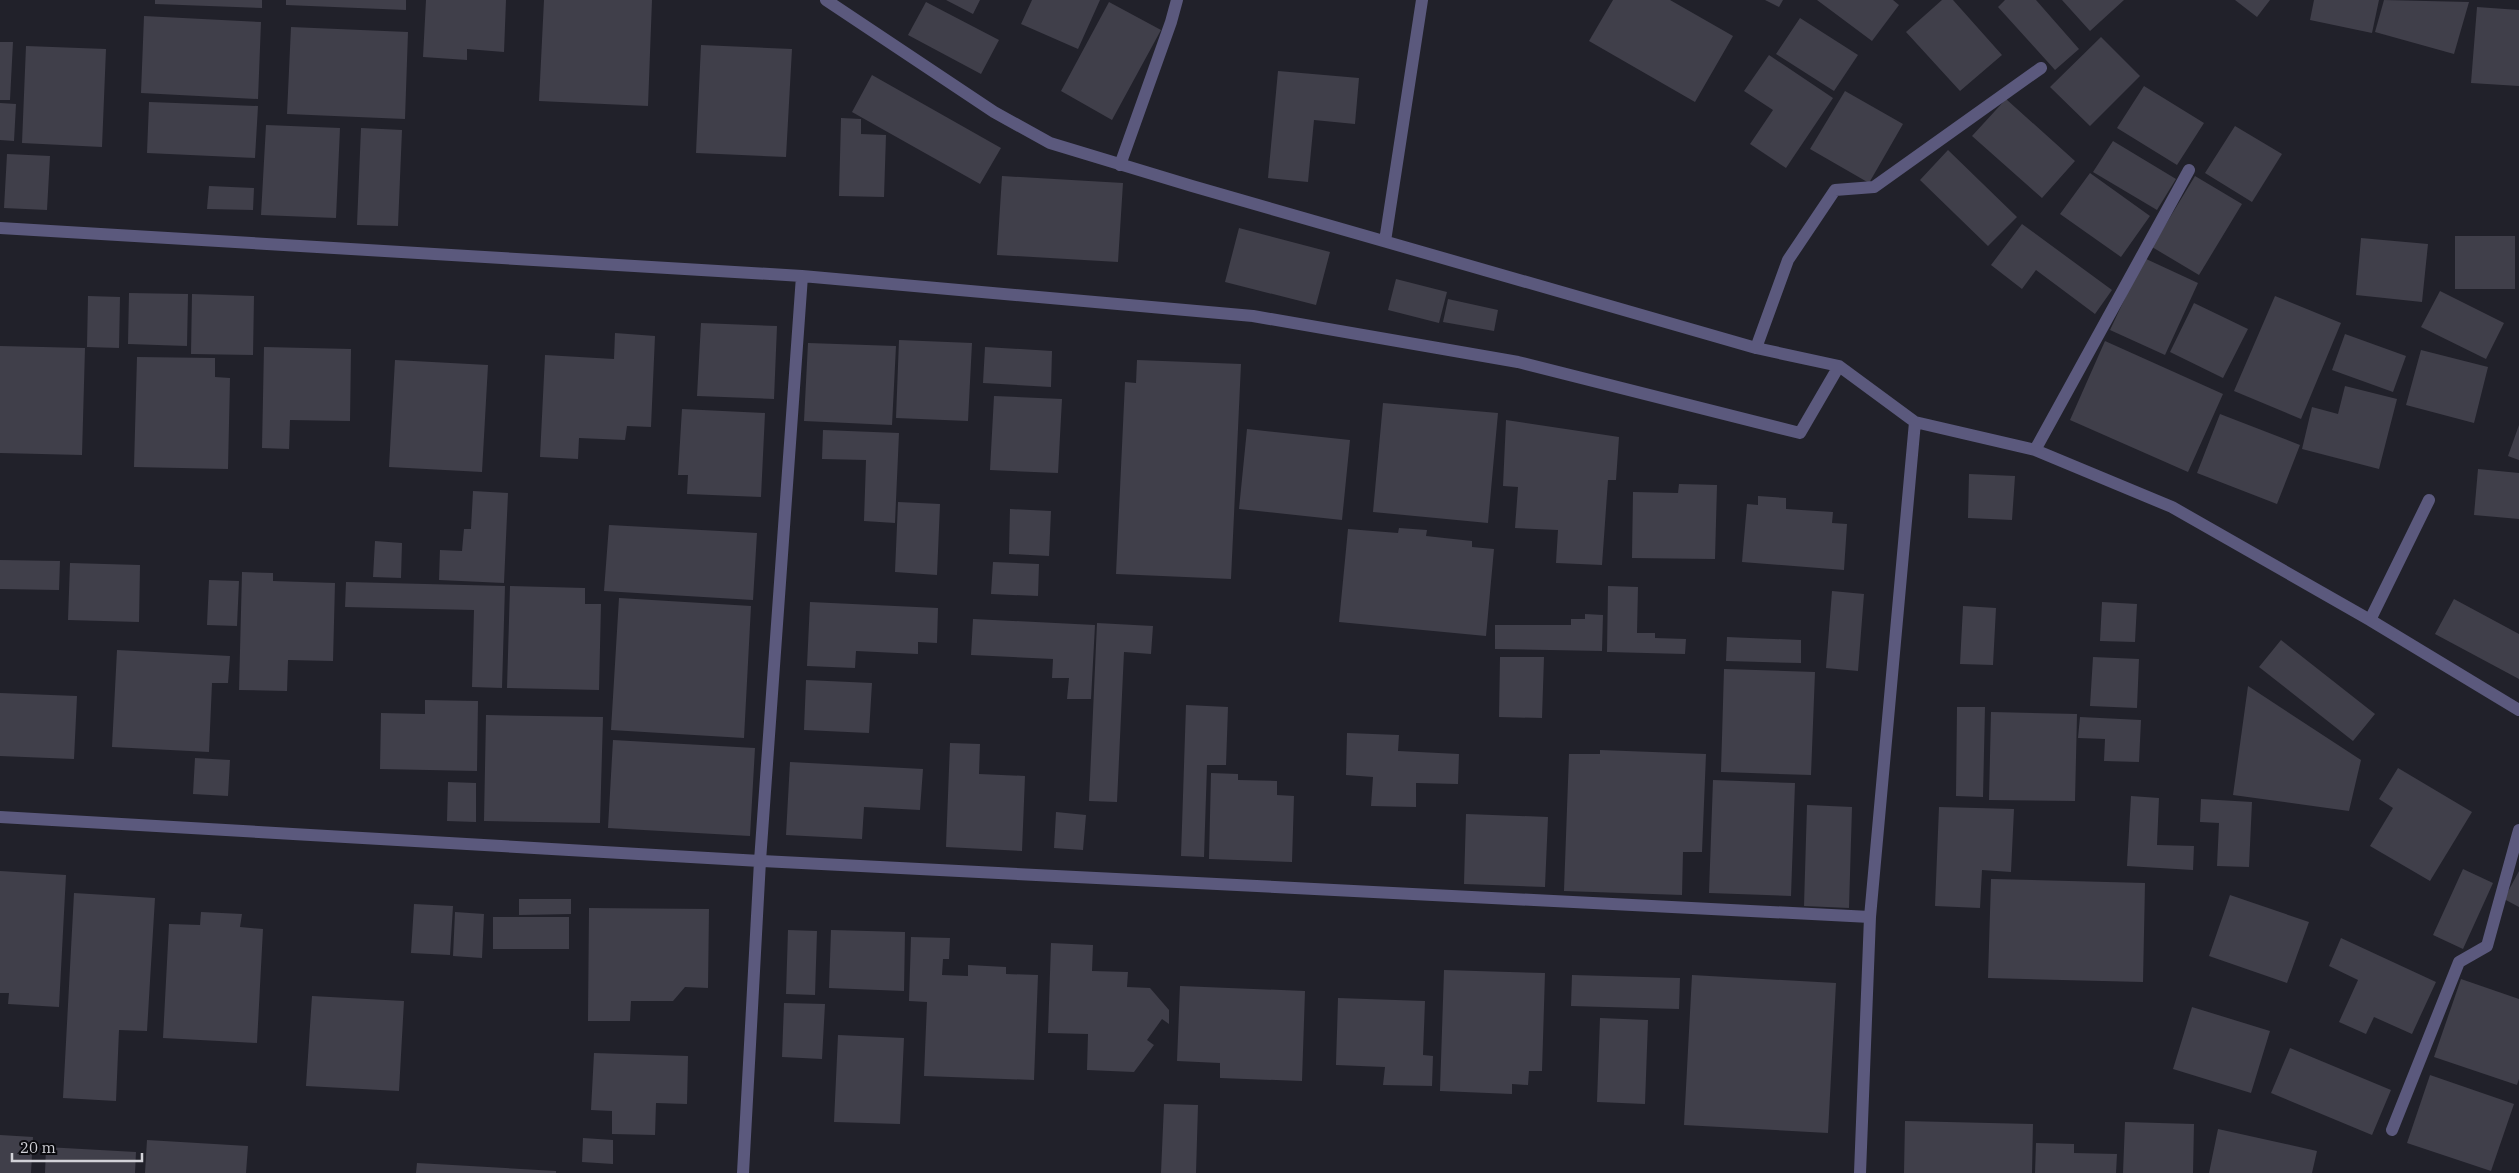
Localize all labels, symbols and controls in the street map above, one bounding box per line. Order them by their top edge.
scale bar [12,1130,142,1162]
text: 20 m [20,1138,56,1157]

